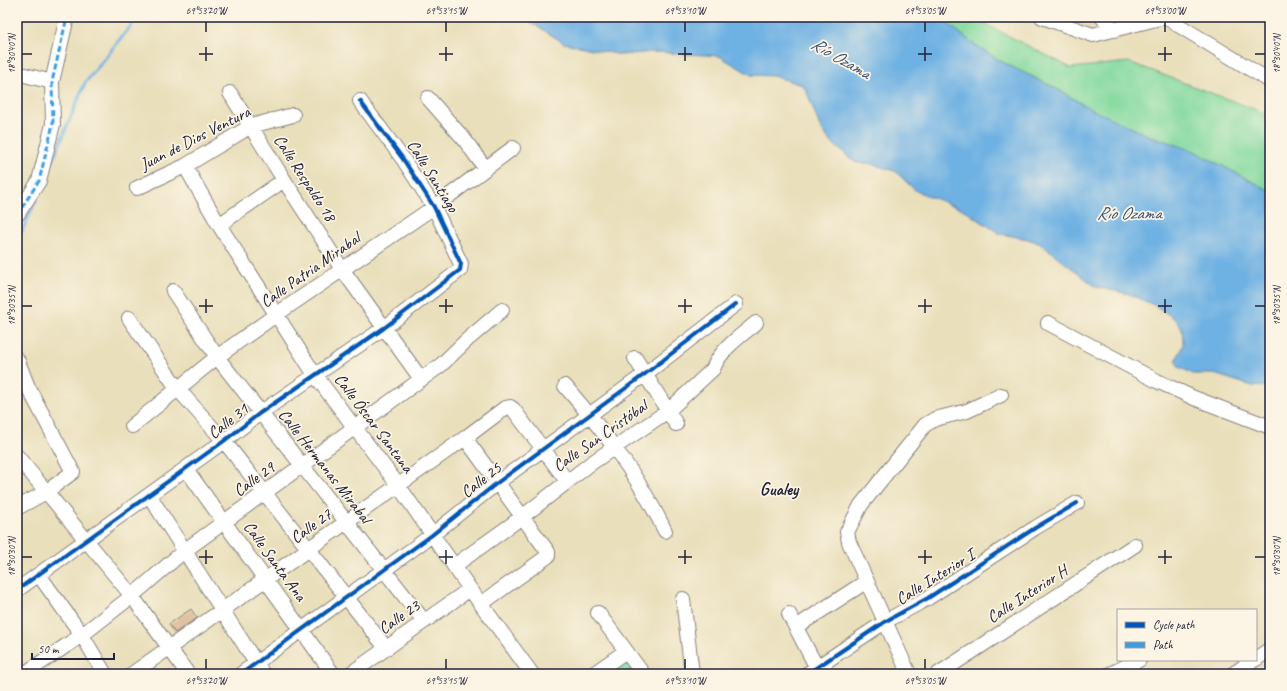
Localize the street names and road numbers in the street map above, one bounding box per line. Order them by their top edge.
street label: Juan de Dios Ventura [135,101,255,175]
street label: Calle Respaldo 18 [269,131,342,227]
street label: Calle Santiago [403,136,464,217]
street label: Calle Patria Mirabal [256,226,366,312]
street label: Calle Óscar Santana [330,369,420,478]
street label: Calle San Cristóbal [549,394,654,476]
street label: Calle 31 [203,398,254,443]
street label: Calle Hermanas Mirabal [274,405,378,530]
street label: Calle 29 [229,456,280,501]
street label: Calle 25 [456,457,507,502]
street label: Calle 27 [286,503,337,548]
street label: Calle Santa Ana [239,517,312,606]
street label: Calle Interior I [892,542,982,609]
street label: Calle Interior H [983,558,1074,628]
street label: Calle 23 [374,594,425,639]

